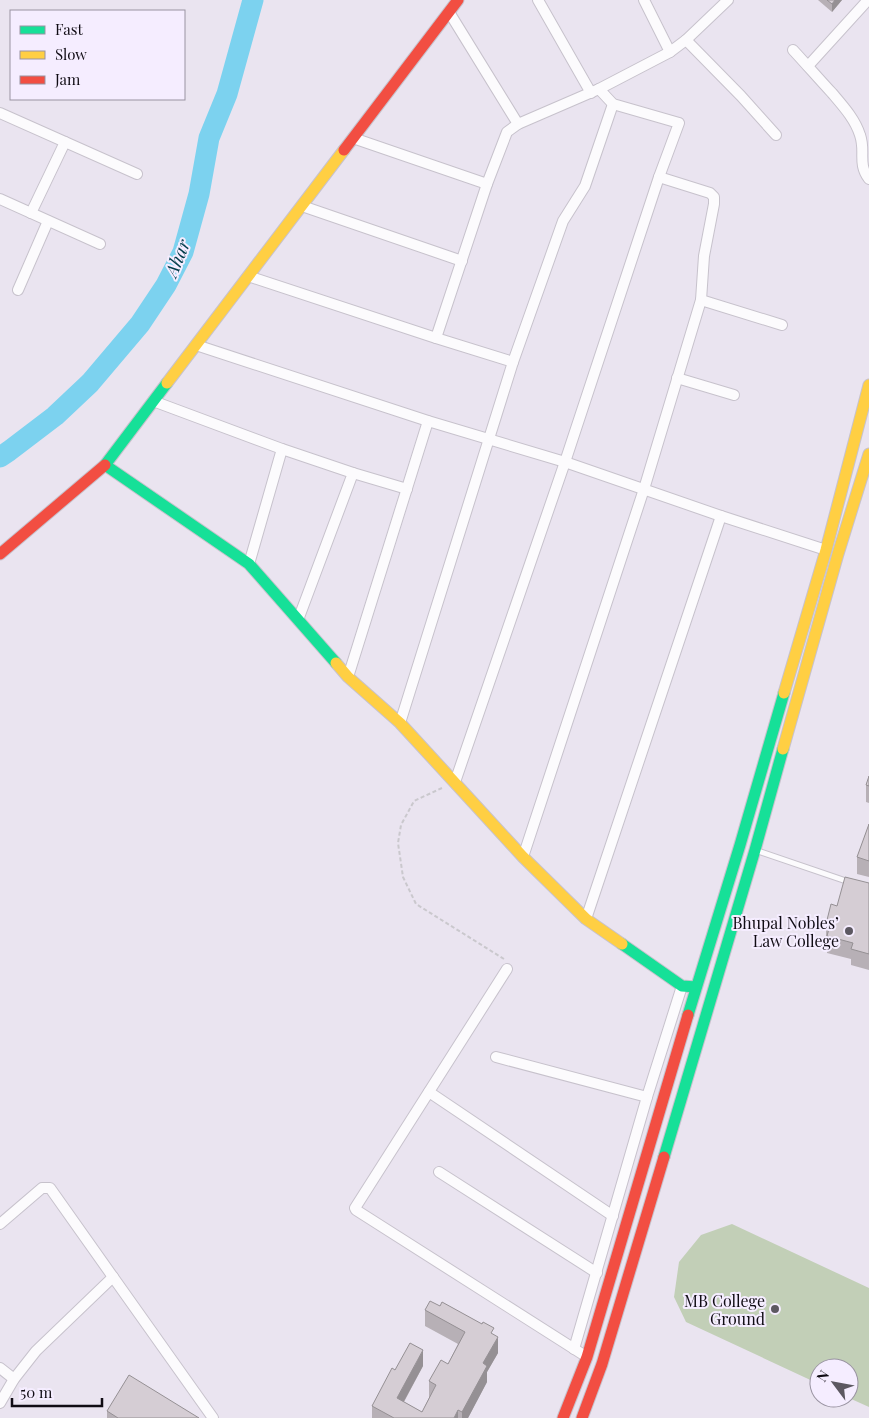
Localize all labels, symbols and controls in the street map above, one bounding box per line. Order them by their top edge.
legend [10,10,185,100]
text: Fast [55,19,84,39]
text: Slow [55,44,87,64]
text: Jam [54,69,81,89]
water label: Ahar [158,235,196,282]
place label: Bhupal Nobles’ Law College [732,912,839,951]
marker: Bhupal Nobles’ Law College [843,925,855,937]
place label: MB College Ground [684,1290,765,1329]
marker: MB College Ground [769,1303,781,1315]
north arrow [809,1358,859,1408]
text: N [812,1367,833,1385]
scale bar [12,1376,102,1408]
text: 50 m [20,1382,53,1402]

